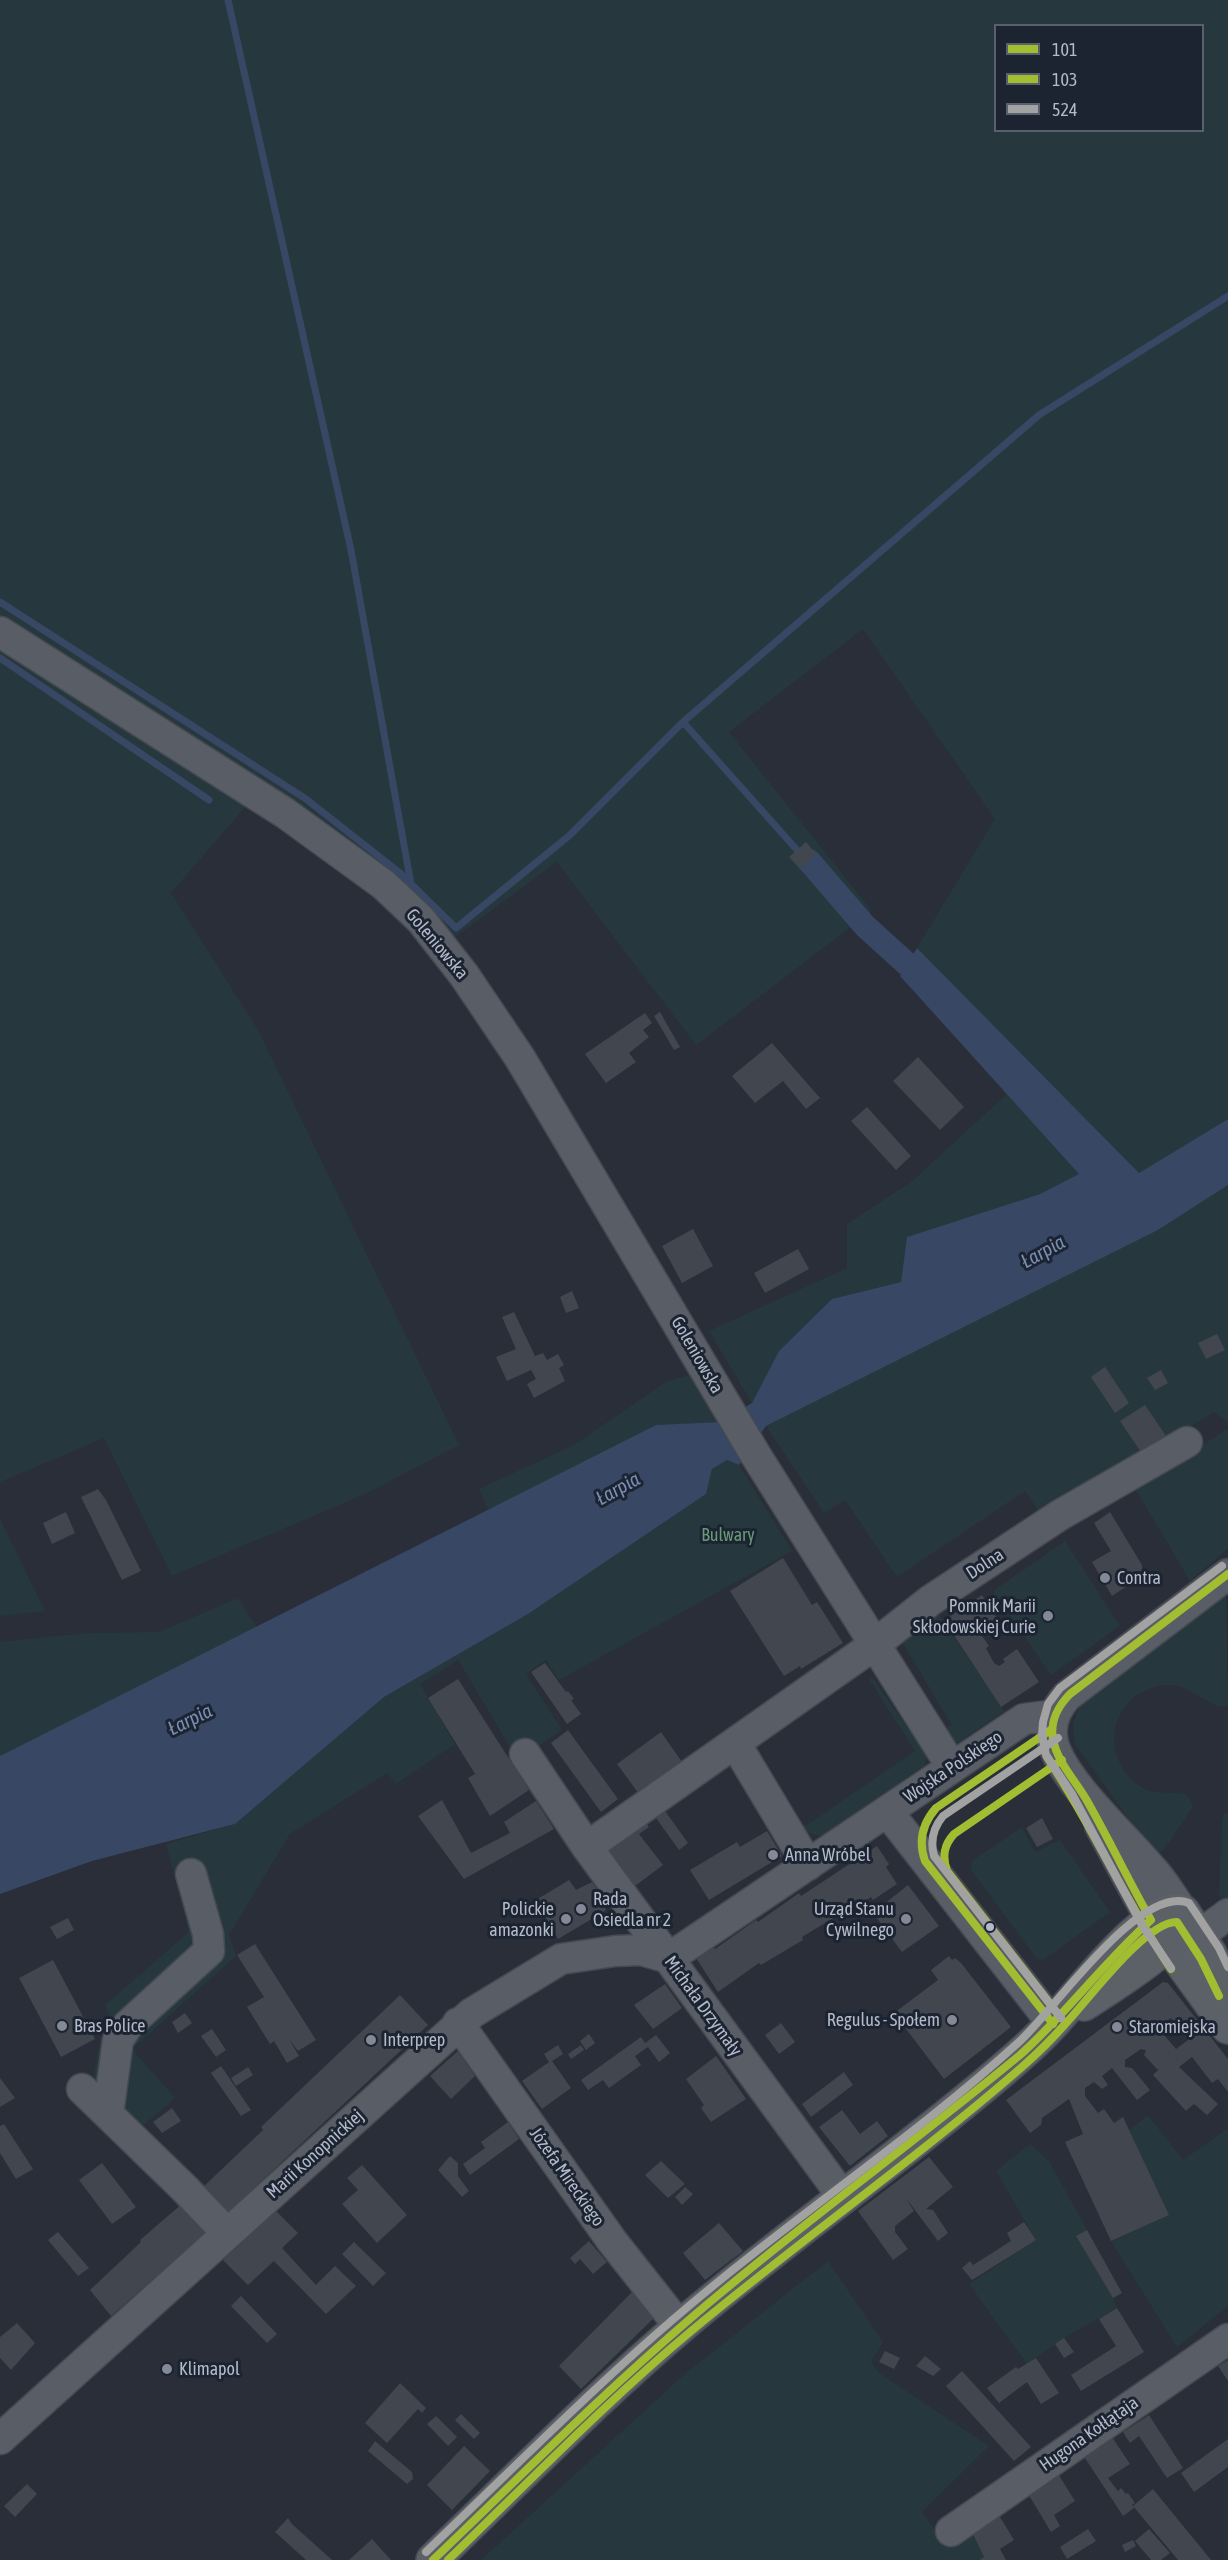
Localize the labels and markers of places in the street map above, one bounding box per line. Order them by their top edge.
place label: Contra [1117,1567,1161,1589]
marker: Contra [1098,1571,1112,1585]
place label: Pomnik Marii Skłodowskiej Curie [913,1595,1036,1638]
marker: Pomnik Marii Skłodowskiej Curie [1041,1609,1055,1623]
place label: Anna Wróbel [785,1844,870,1866]
marker: Anna Wróbel [766,1848,780,1862]
place label: Rada Osiedla nr 2 [593,1888,671,1930]
place label: Polickie amazonki [489,1898,554,1940]
place label: Urząd Stanu Cywilnego [814,1898,894,1940]
marker: Rada Osiedla nr 2 [574,1902,588,1916]
marker: Polickie amazonki [559,1912,573,1926]
marker: Urząd Stanu Cywilnego [899,1912,913,1926]
unlabelled marker [984,1921,996,1933]
place label: Regulus - Społem [827,2009,940,2031]
marker: Regulus - Społem [945,2013,959,2027]
place label: Bras Police [74,2015,146,2037]
place label: Staromiejska [1129,2016,1216,2038]
marker: Bras Police [55,2019,69,2033]
marker: Staromiejska [1110,2020,1124,2034]
place label: Interprep [383,2029,445,2051]
marker: Interprep [364,2033,378,2047]
place label: Klimapol [179,2358,240,2380]
marker: Klimapol [160,2362,174,2376]

